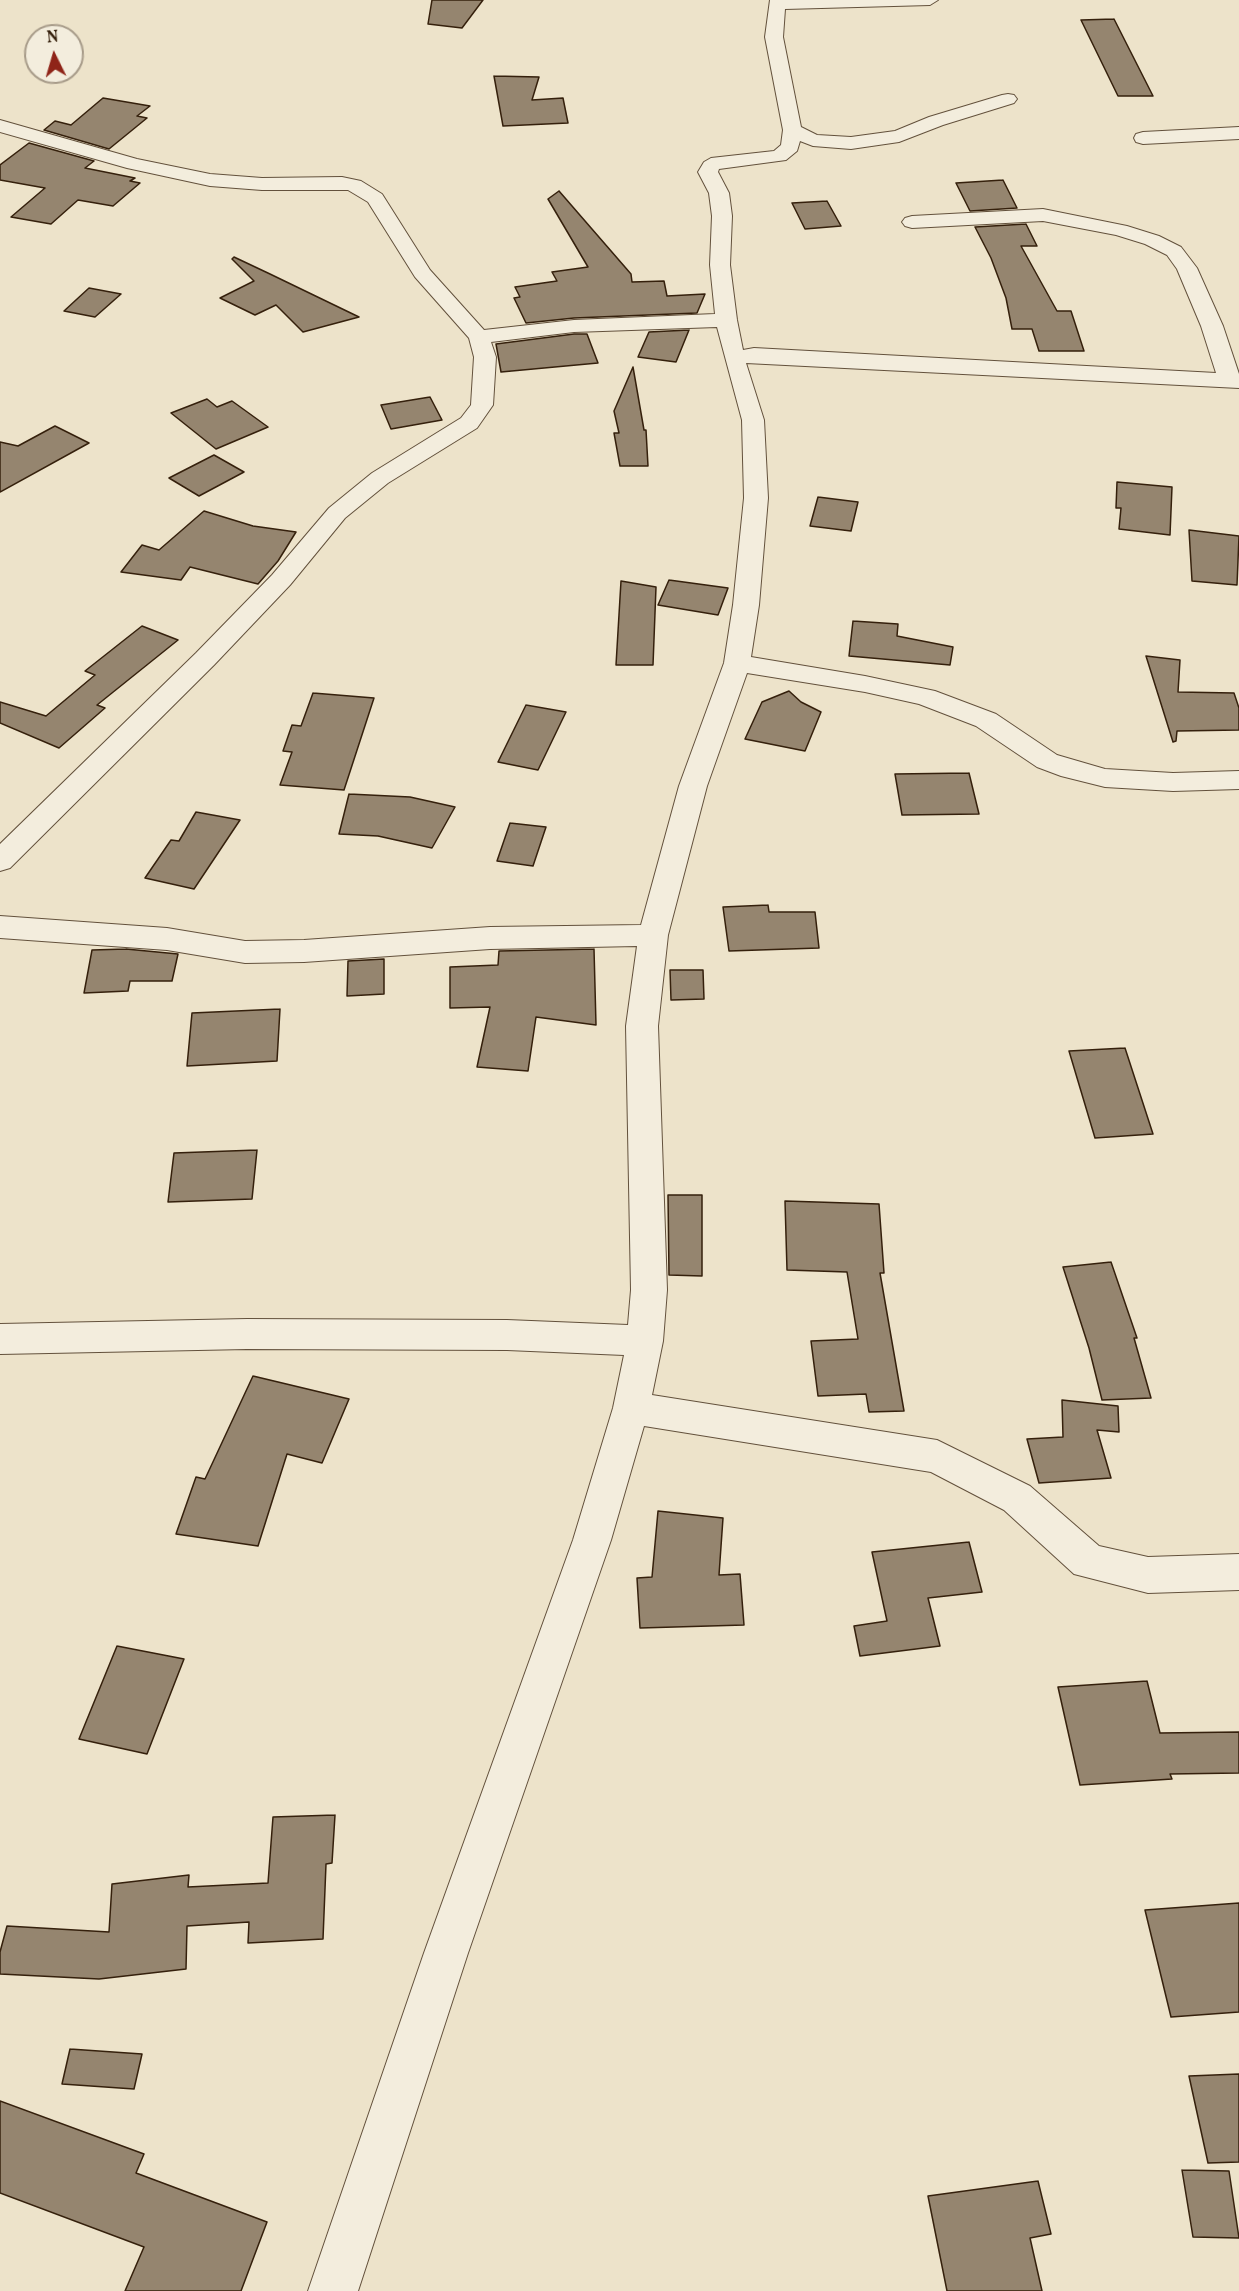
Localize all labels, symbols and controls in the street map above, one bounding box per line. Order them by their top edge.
north arrow [24,24,84,84]
text: N [46,27,59,50]

